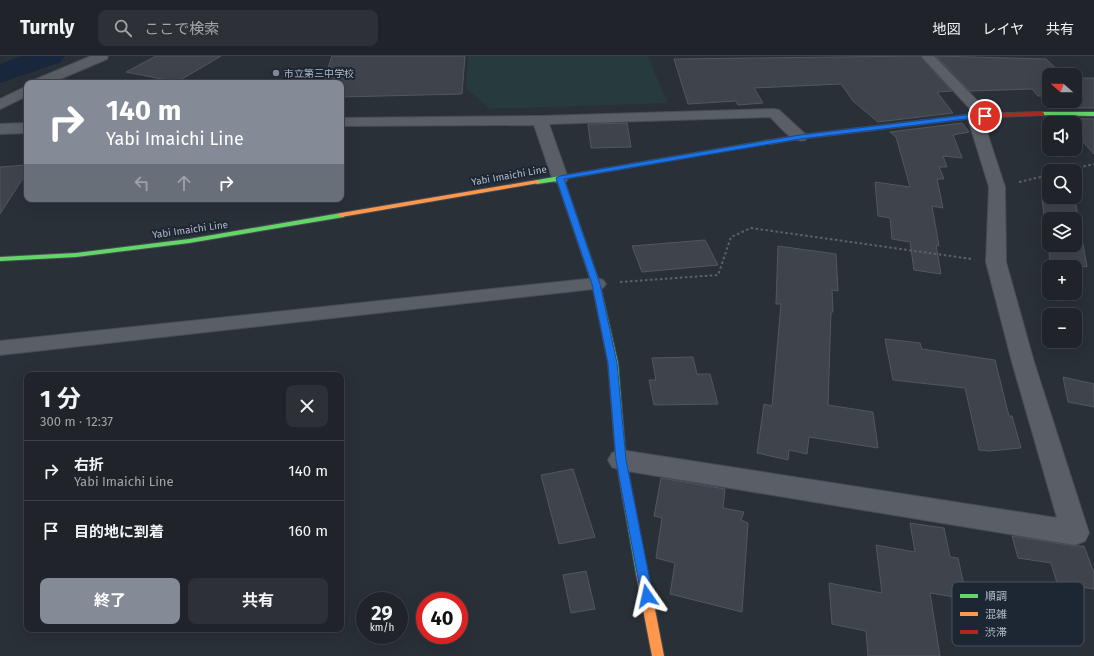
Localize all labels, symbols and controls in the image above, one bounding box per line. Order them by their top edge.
search box [98,10,378,46]
text: Turnly [20,16,74,39]
icon: search [112,17,134,39]
text: ここで検索 [144,20,219,38]
text: 地図 [932,21,960,38]
text: レイヤ [982,21,1024,38]
text: 共有 [1046,21,1074,38]
marker: 市立第三中学校 [271,68,281,78]
place label: 市立第三中学校 [284,68,354,80]
north arrow [1042,68,1082,108]
map controls [1042,68,1082,348]
text: 140 m [106,94,182,127]
icon: right [40,96,92,148]
pin [968,99,1002,133]
icon: arrive [974,105,996,127]
button: sound [1042,116,1082,156]
text: Yabi Imaichi Line [106,128,244,150]
street label: Yabi Imaichi Line [470,163,548,189]
button: search [1042,164,1082,204]
icon: left [131,172,153,194]
icon: ahead [173,172,195,194]
icon: right [215,172,237,194]
button: layers [1042,212,1082,252]
street label: Yabi Imaichi Line [151,219,229,241]
button: + [1042,260,1082,300]
button: − [1042,308,1082,348]
text: 1 分 [40,385,81,413]
button: close [286,385,328,427]
text: 300 m · 12:37 [40,414,113,429]
text: 右折 [74,456,104,474]
icon: right [40,460,62,482]
text: 140 m [288,462,328,480]
text: Yabi Imaichi Line [74,474,174,489]
icon: arrive [40,520,62,542]
text: 160 m [288,522,328,540]
text: 目的地に到着 [74,523,164,541]
position arrow [626,575,668,617]
button: 終了 [40,578,180,624]
button: 共有 [188,578,328,624]
legend [952,582,1084,646]
text: 順調 [985,590,1007,603]
speed limit sign: 40 [416,592,468,644]
text: 29 [371,601,393,625]
text: 混雑 [985,608,1007,621]
text: km/h [370,622,394,634]
text: 渋滞 [985,626,1007,639]

